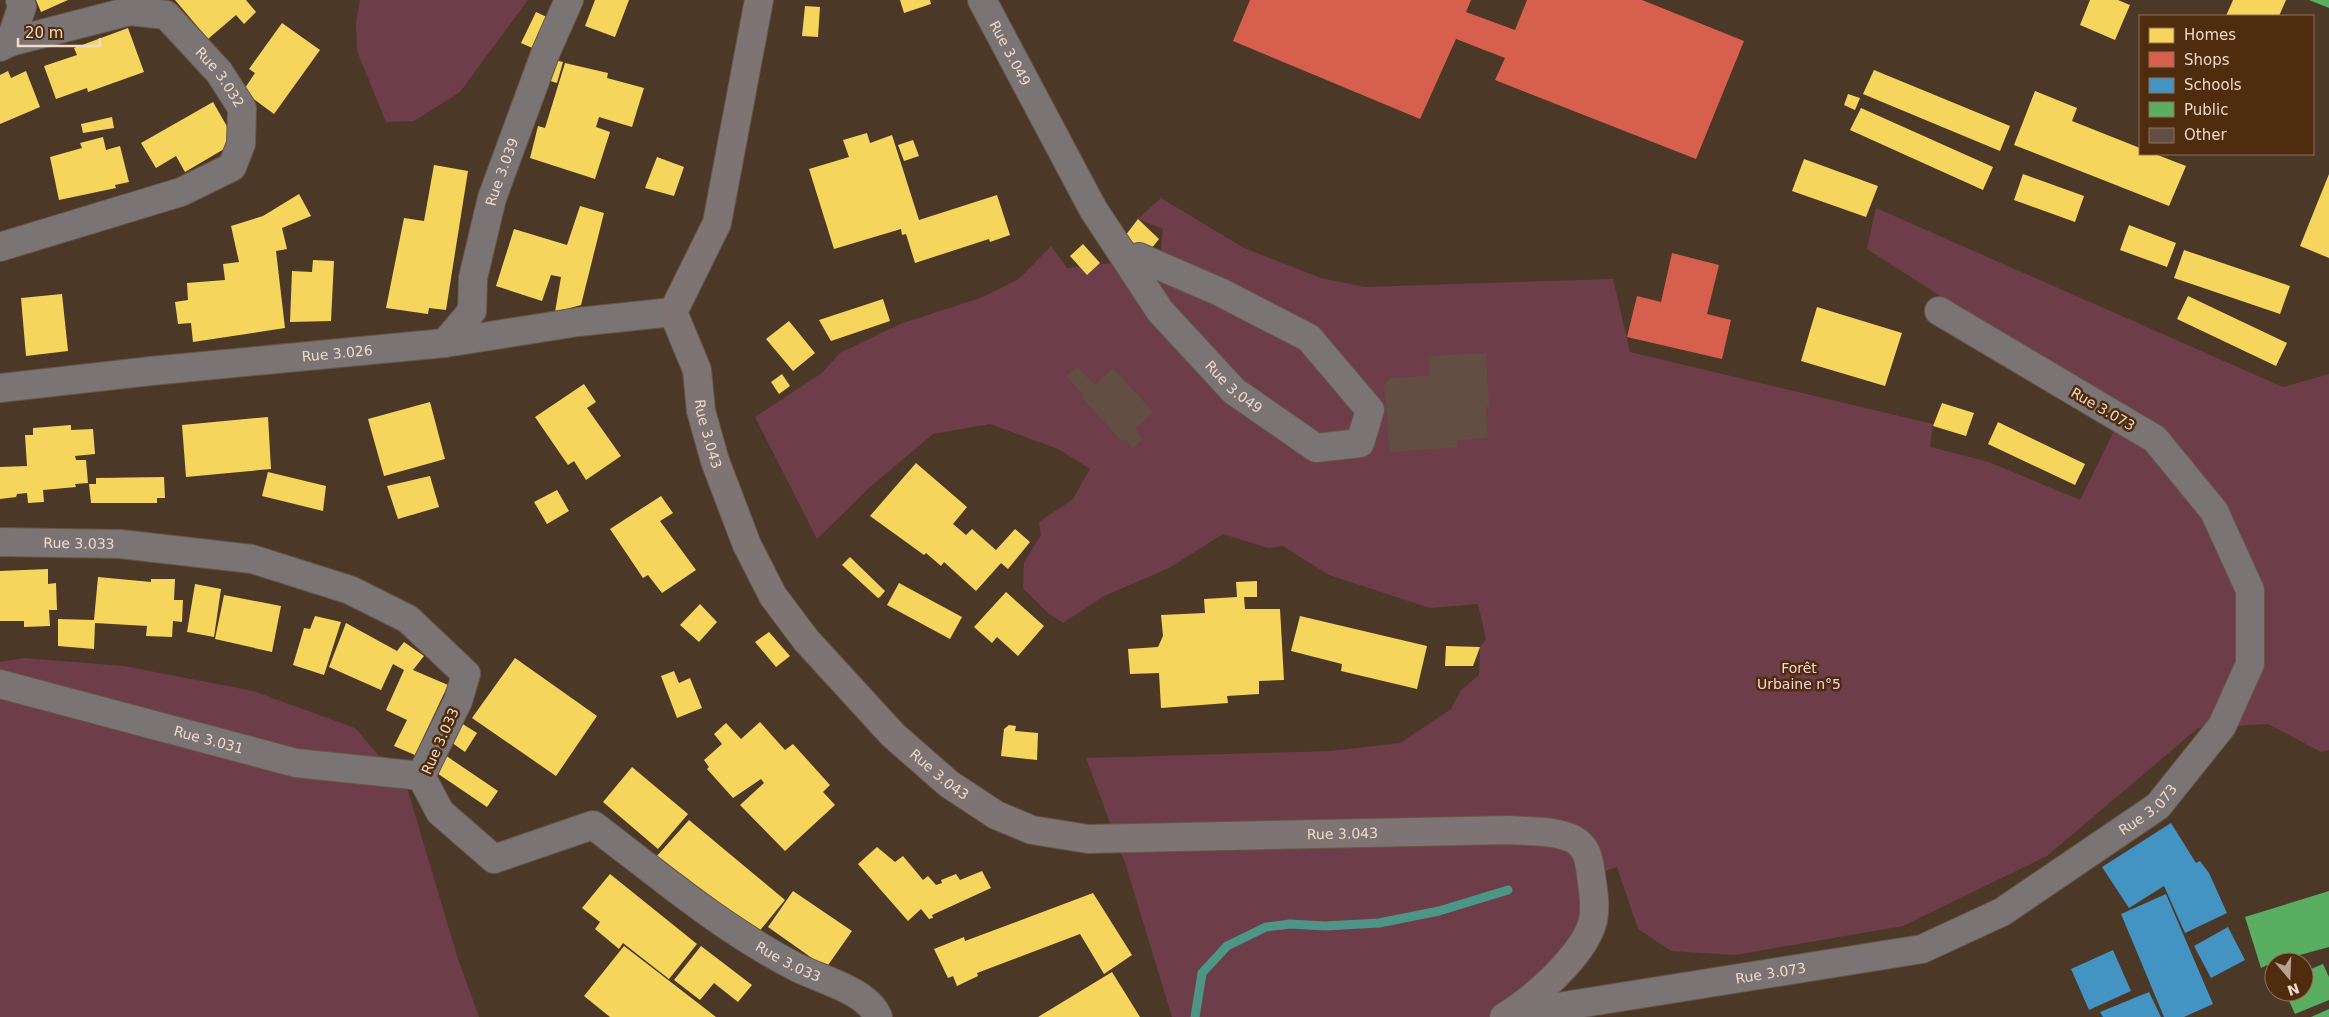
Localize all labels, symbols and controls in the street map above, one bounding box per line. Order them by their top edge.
scale bar [18,15,100,47]
legend [2139,15,2314,155]
street label: Rue 3.049 [986,18,1034,88]
text: 20 m [25,24,63,42]
text: Homes [2184,26,2236,44]
street label: Rue 3.032 [192,44,248,110]
text: Shops [2184,51,2230,69]
text: Schools [2184,76,2242,94]
text: Public [2184,101,2228,119]
text: Other [2184,126,2227,144]
street label: Rue 3.039 [482,136,521,207]
street label: Rue 3.026 [301,342,373,365]
street label: Rue 3.049 [1202,357,1266,416]
street label: Rue 3.073 [2068,384,2138,434]
street label: Rue 3.043 [692,399,725,471]
street label: Rue 3.033 [43,535,115,552]
park label: Forêt Urbaine n°5 [1757,660,1841,692]
street label: Rue 3.033 [418,705,462,777]
street label: Rue 3.031 [172,723,245,757]
street label: Rue 3.043 [907,746,972,803]
street label: Rue 3.073 [2116,781,2180,838]
street label: Rue 3.043 [1307,825,1378,842]
street label: Rue 3.033 [753,938,823,985]
north arrow [2264,952,2314,1002]
street label: Rue 3.073 [1734,960,1807,987]
text: N [2285,980,2301,999]

